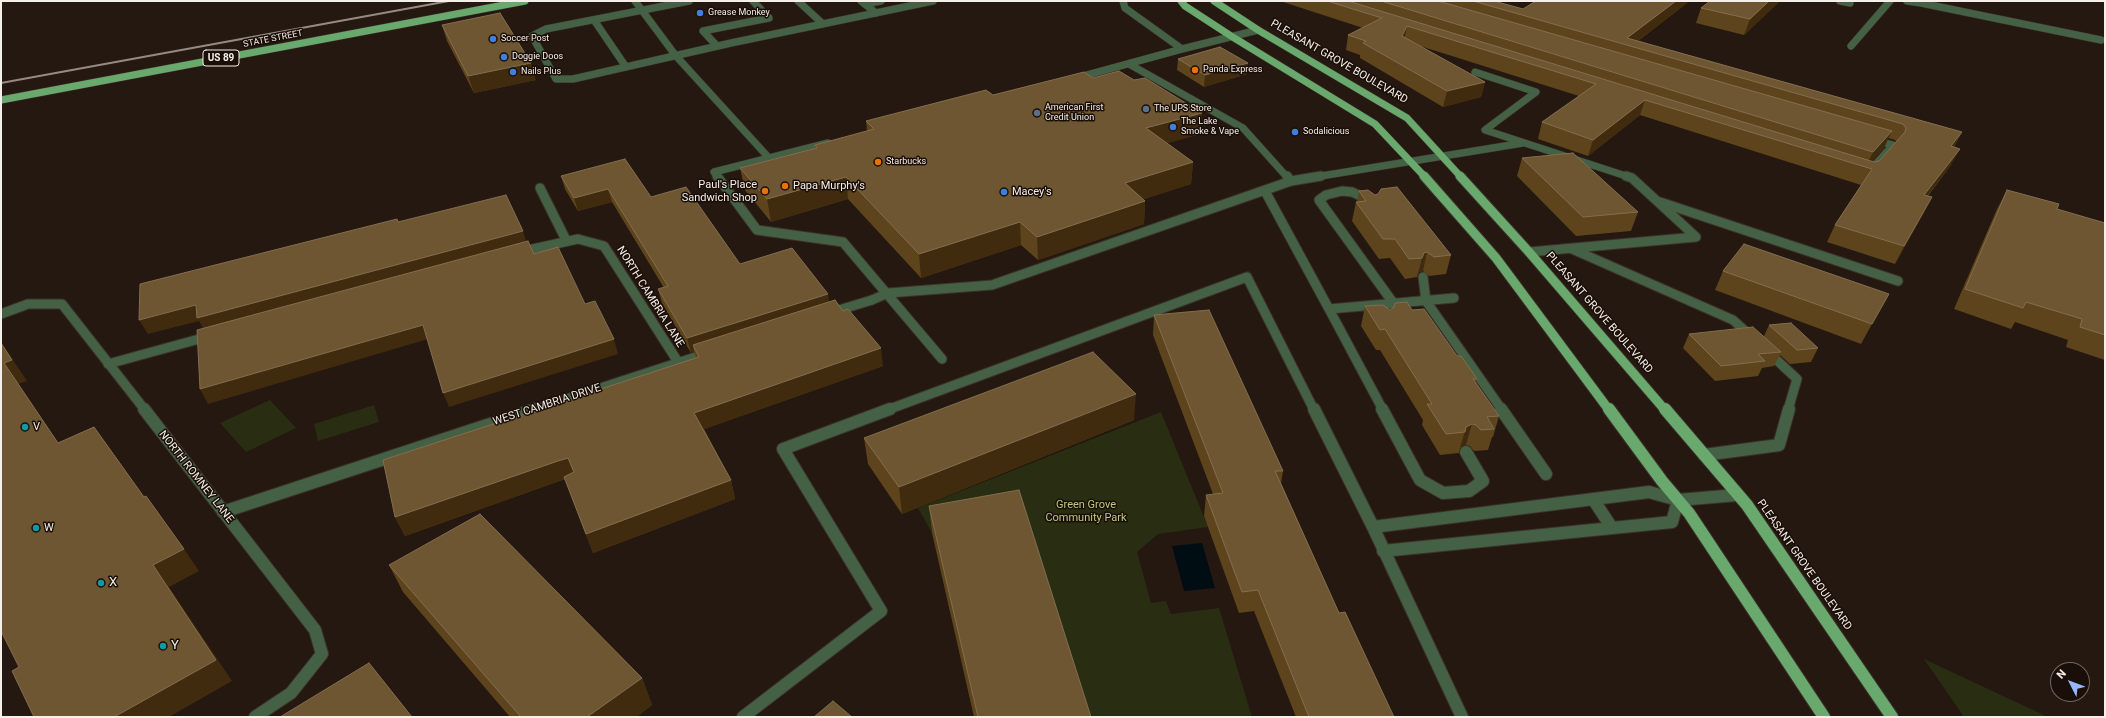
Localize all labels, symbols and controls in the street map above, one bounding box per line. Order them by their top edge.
marker: Grease Monkey [695,8,705,18]
place label: Grease Monkey [708,8,770,18]
street label: PLEASANT GROVE BOULEVARD [1268,17,1410,107]
street label: STATE STREET [242,28,304,50]
marker: Soccer Post [488,34,498,44]
place label: Soccer Post [501,34,549,44]
road number: US 89 [203,50,239,66]
marker: Doggie Doos [499,52,509,62]
place label: Doggie Doos [512,52,563,62]
marker: Panda Express [1190,65,1200,75]
place label: Panda Express [1203,65,1262,75]
marker: Nails Plus [508,67,518,77]
place label: Nails Plus [521,67,561,77]
place label: American First Credit Union [1045,103,1103,124]
marker: The UPS Store [1141,104,1151,114]
place label: The UPS Store [1154,104,1211,114]
marker: American First Credit Union [1032,108,1042,118]
place label: The Lake Smoke & Vape [1181,117,1239,138]
marker: The Lake Smoke & Vape [1168,122,1178,132]
marker: Sodalicious [1290,127,1300,137]
place label: Sodalicious [1303,127,1349,137]
marker: Starbucks [873,157,883,167]
place label: Starbucks [886,157,926,167]
place label: Paul's Place Sandwich Shop [682,178,757,204]
place label: Papa Murphy's [793,179,865,193]
marker: Papa Murphy's [780,181,790,191]
place label: Macey's [1012,185,1052,199]
marker: Paul's Place Sandwich Shop [760,186,770,196]
marker: Macey's [999,187,1009,197]
street label: NORTH CAMBRIA LANE [613,244,687,350]
street label: PLEASANT GROVE BOULEVARD [1543,250,1655,376]
street label: WEST CAMBRIA DRIVE [491,381,603,429]
place label: V [33,420,40,434]
marker: V [20,422,30,432]
street label: NORTH ROMNEY LANE [156,428,236,526]
street label: PLEASANT GROVE BOULEVARD [1754,497,1854,633]
park label: Green Grove Community Park [1045,498,1127,524]
place label: W [44,521,54,535]
marker: W [31,523,41,533]
place label: X [109,575,117,591]
marker: X [96,578,106,588]
place label: Y [171,638,179,654]
marker: Y [158,641,168,651]
north arrow [2050,662,2090,702]
text: N [2054,667,2069,682]

